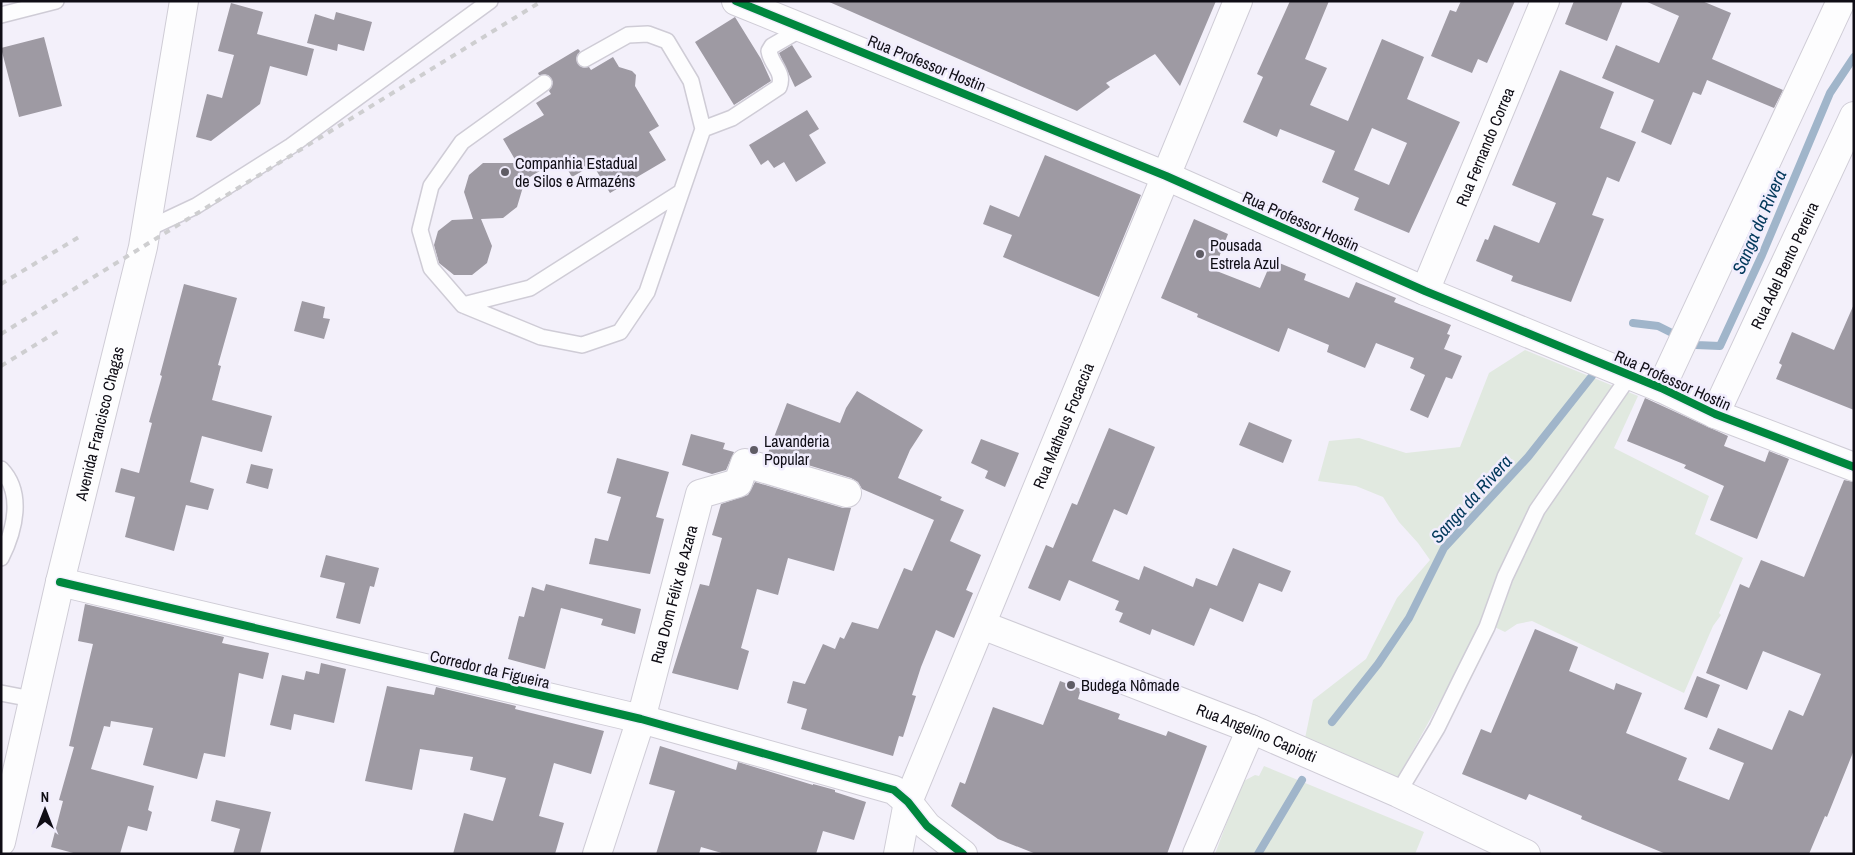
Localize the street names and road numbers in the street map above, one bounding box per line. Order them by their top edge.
street label: Rua Professor Hostin [865,29,989,97]
street label: Rua Fernando Correa [1450,83,1519,210]
street label: Rua Professor Hostin [1239,185,1363,257]
street label: Rua Adel Bento Pereira [1745,198,1824,333]
street label: Avenida Francisco Chagas [69,344,129,504]
street label: Rua Professor Hostin [1611,344,1735,416]
street label: Rua Matheus Focaccia [1027,359,1099,492]
street label: Rua Dom Félix de Azara [645,522,703,666]
street label: Corredor da Figueira [428,645,553,694]
street label: Rua Angelino Capiotti [1193,698,1320,767]

